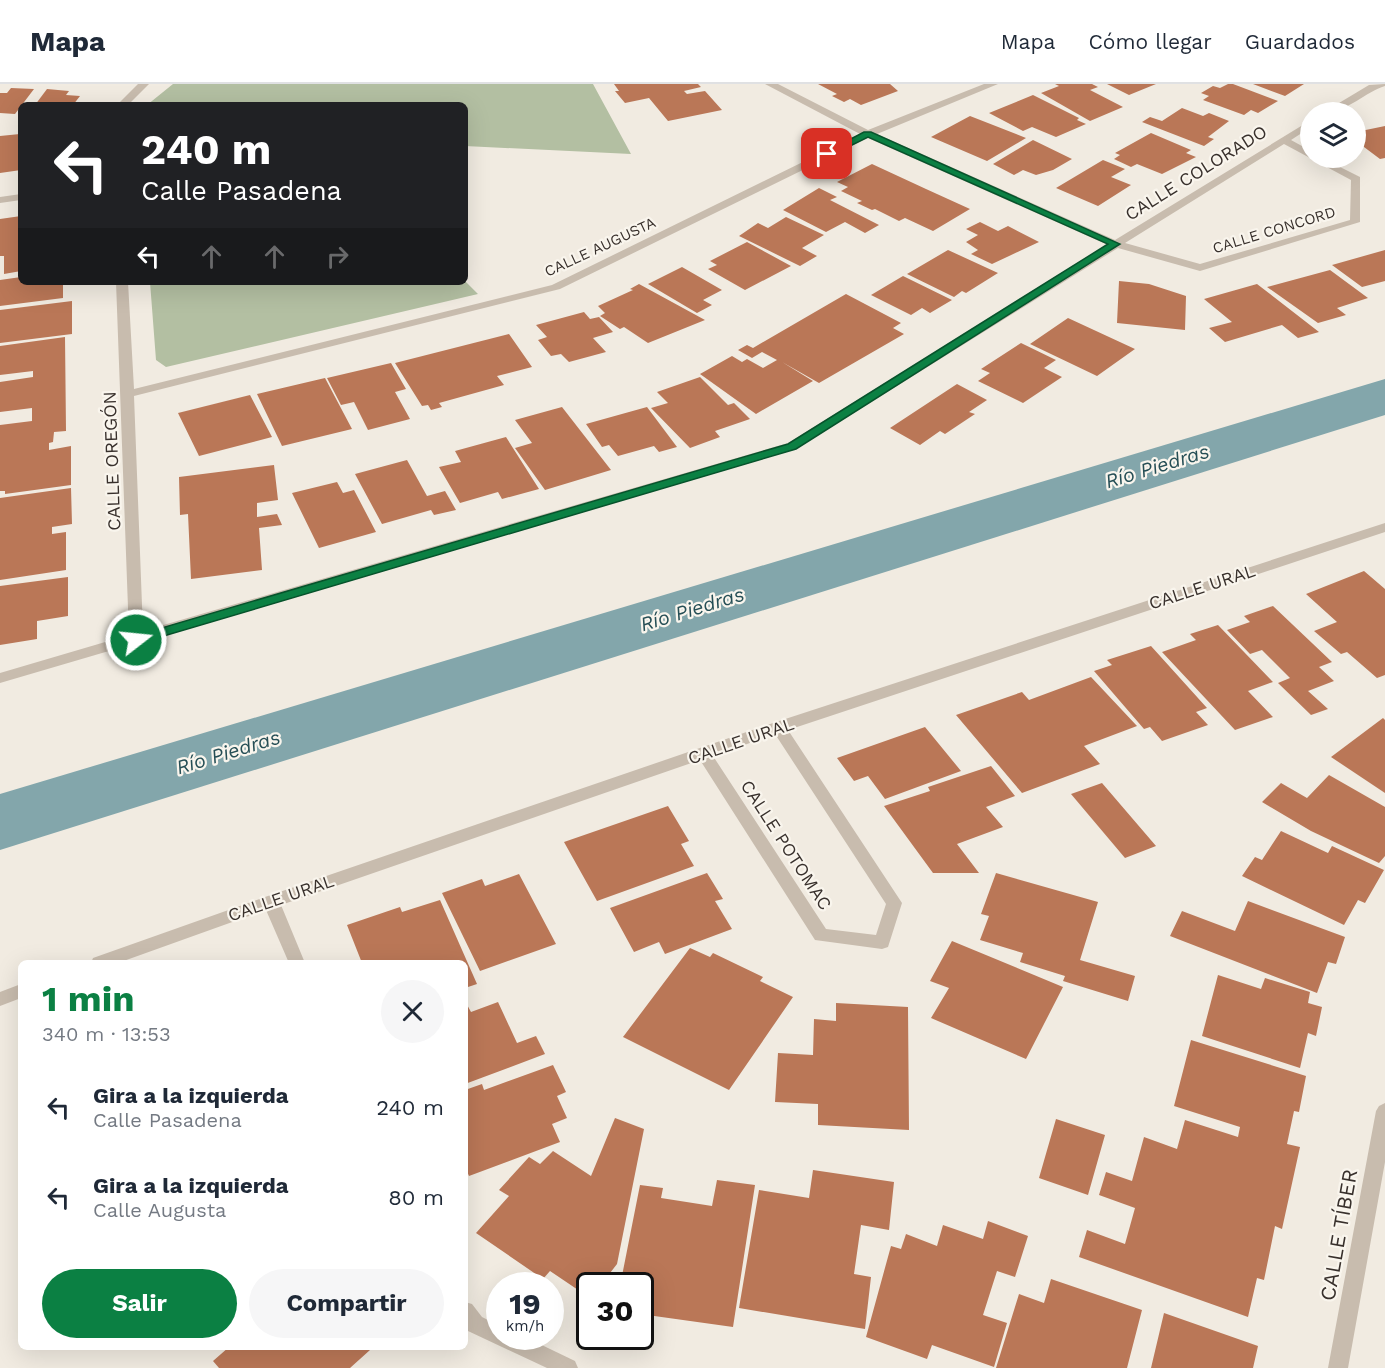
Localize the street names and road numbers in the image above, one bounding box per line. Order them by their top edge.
street label: CALLE COLORADO [1121,120,1271,225]
street label: CALLE CONCORD [1210,203,1338,257]
street label: CALLE AUGUSTA [542,213,659,281]
street label: CALLE OREGÓN [99,391,124,531]
street label: CALLE URAL [1146,559,1258,614]
street label: CALLE URAL [685,712,797,768]
street label: CALLE POTOMAC [737,776,836,914]
street label: CALLE URAL [225,869,337,925]
street label: CALLE TÍBER [1315,1167,1362,1303]

